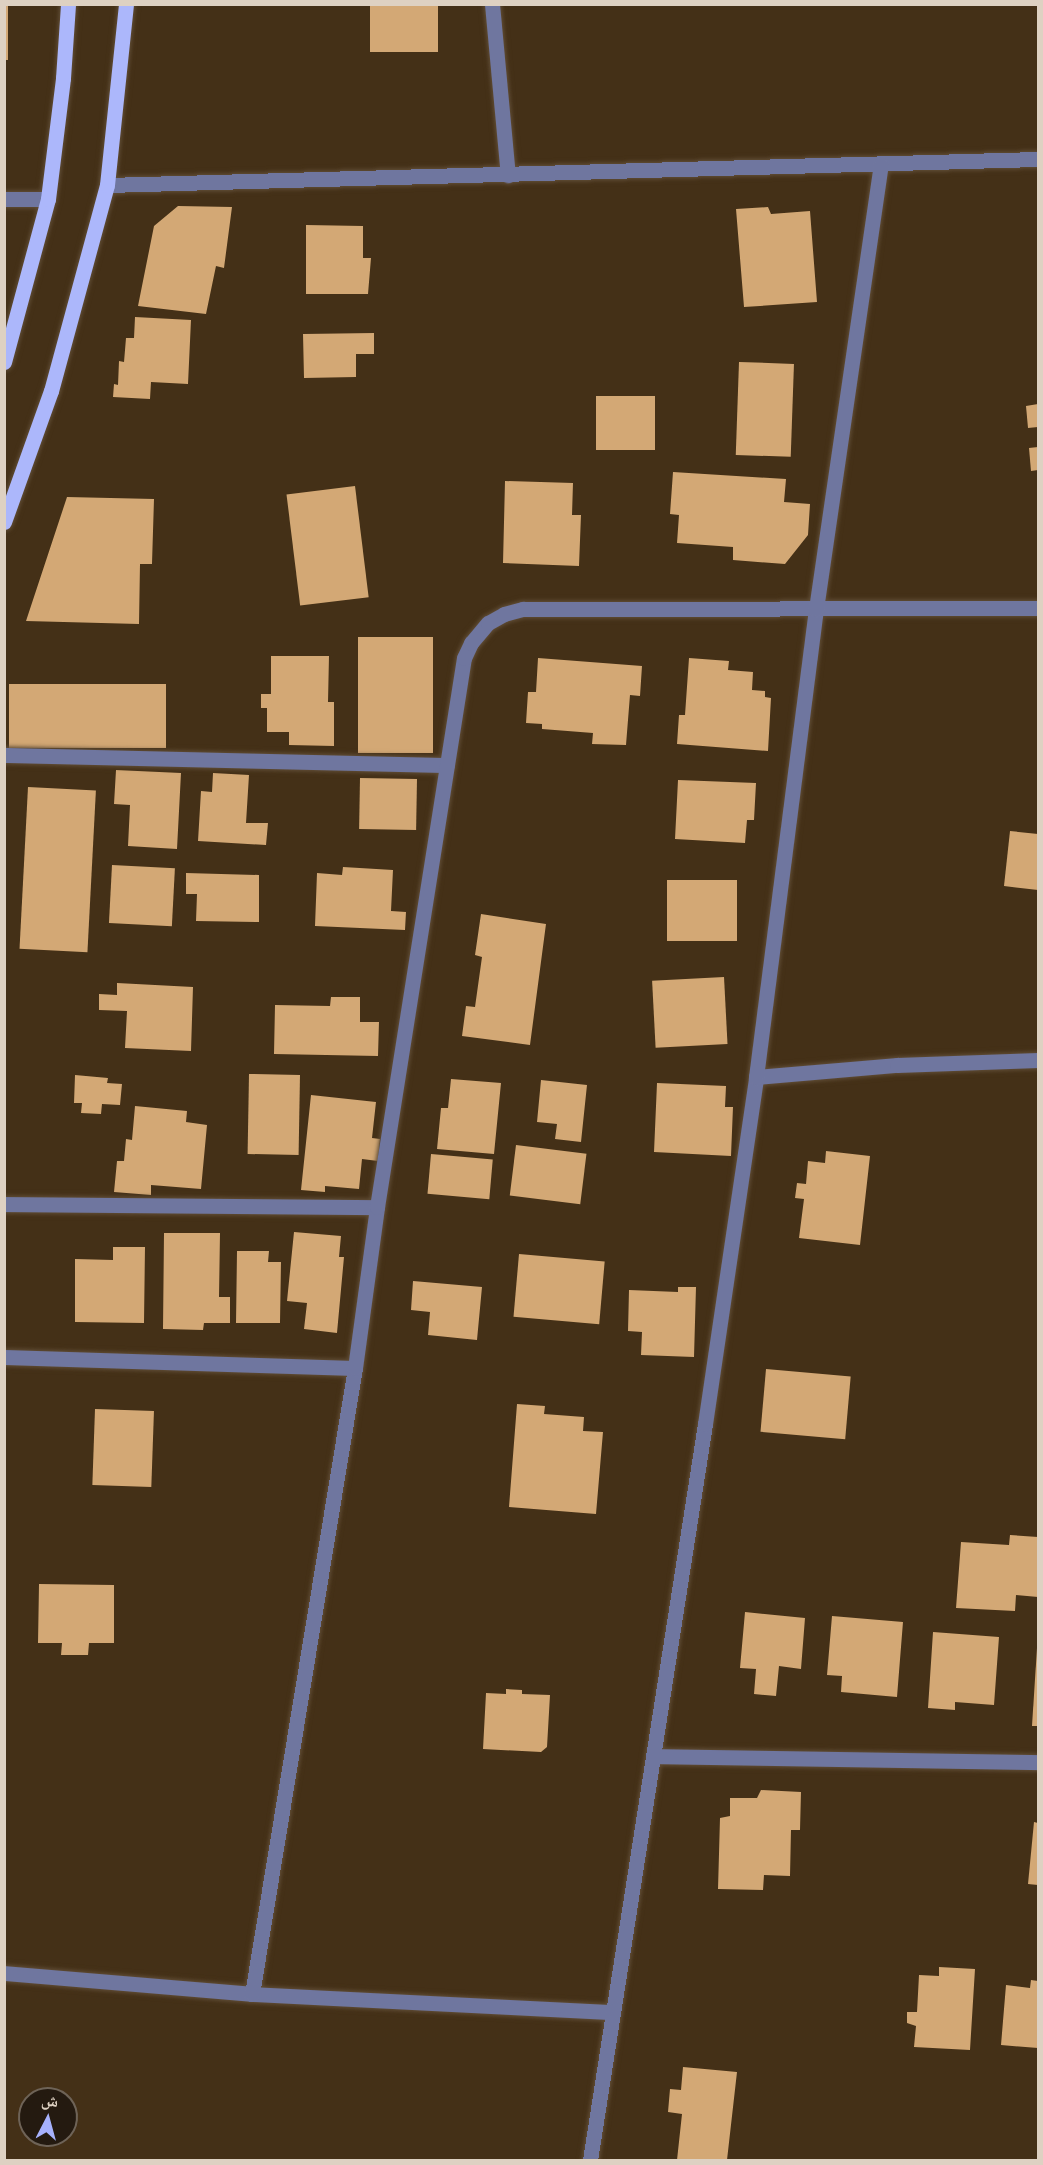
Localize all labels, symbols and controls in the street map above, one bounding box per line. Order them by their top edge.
north arrow [18,2087,78,2147]
text: ش [40,2091,59,2110]

